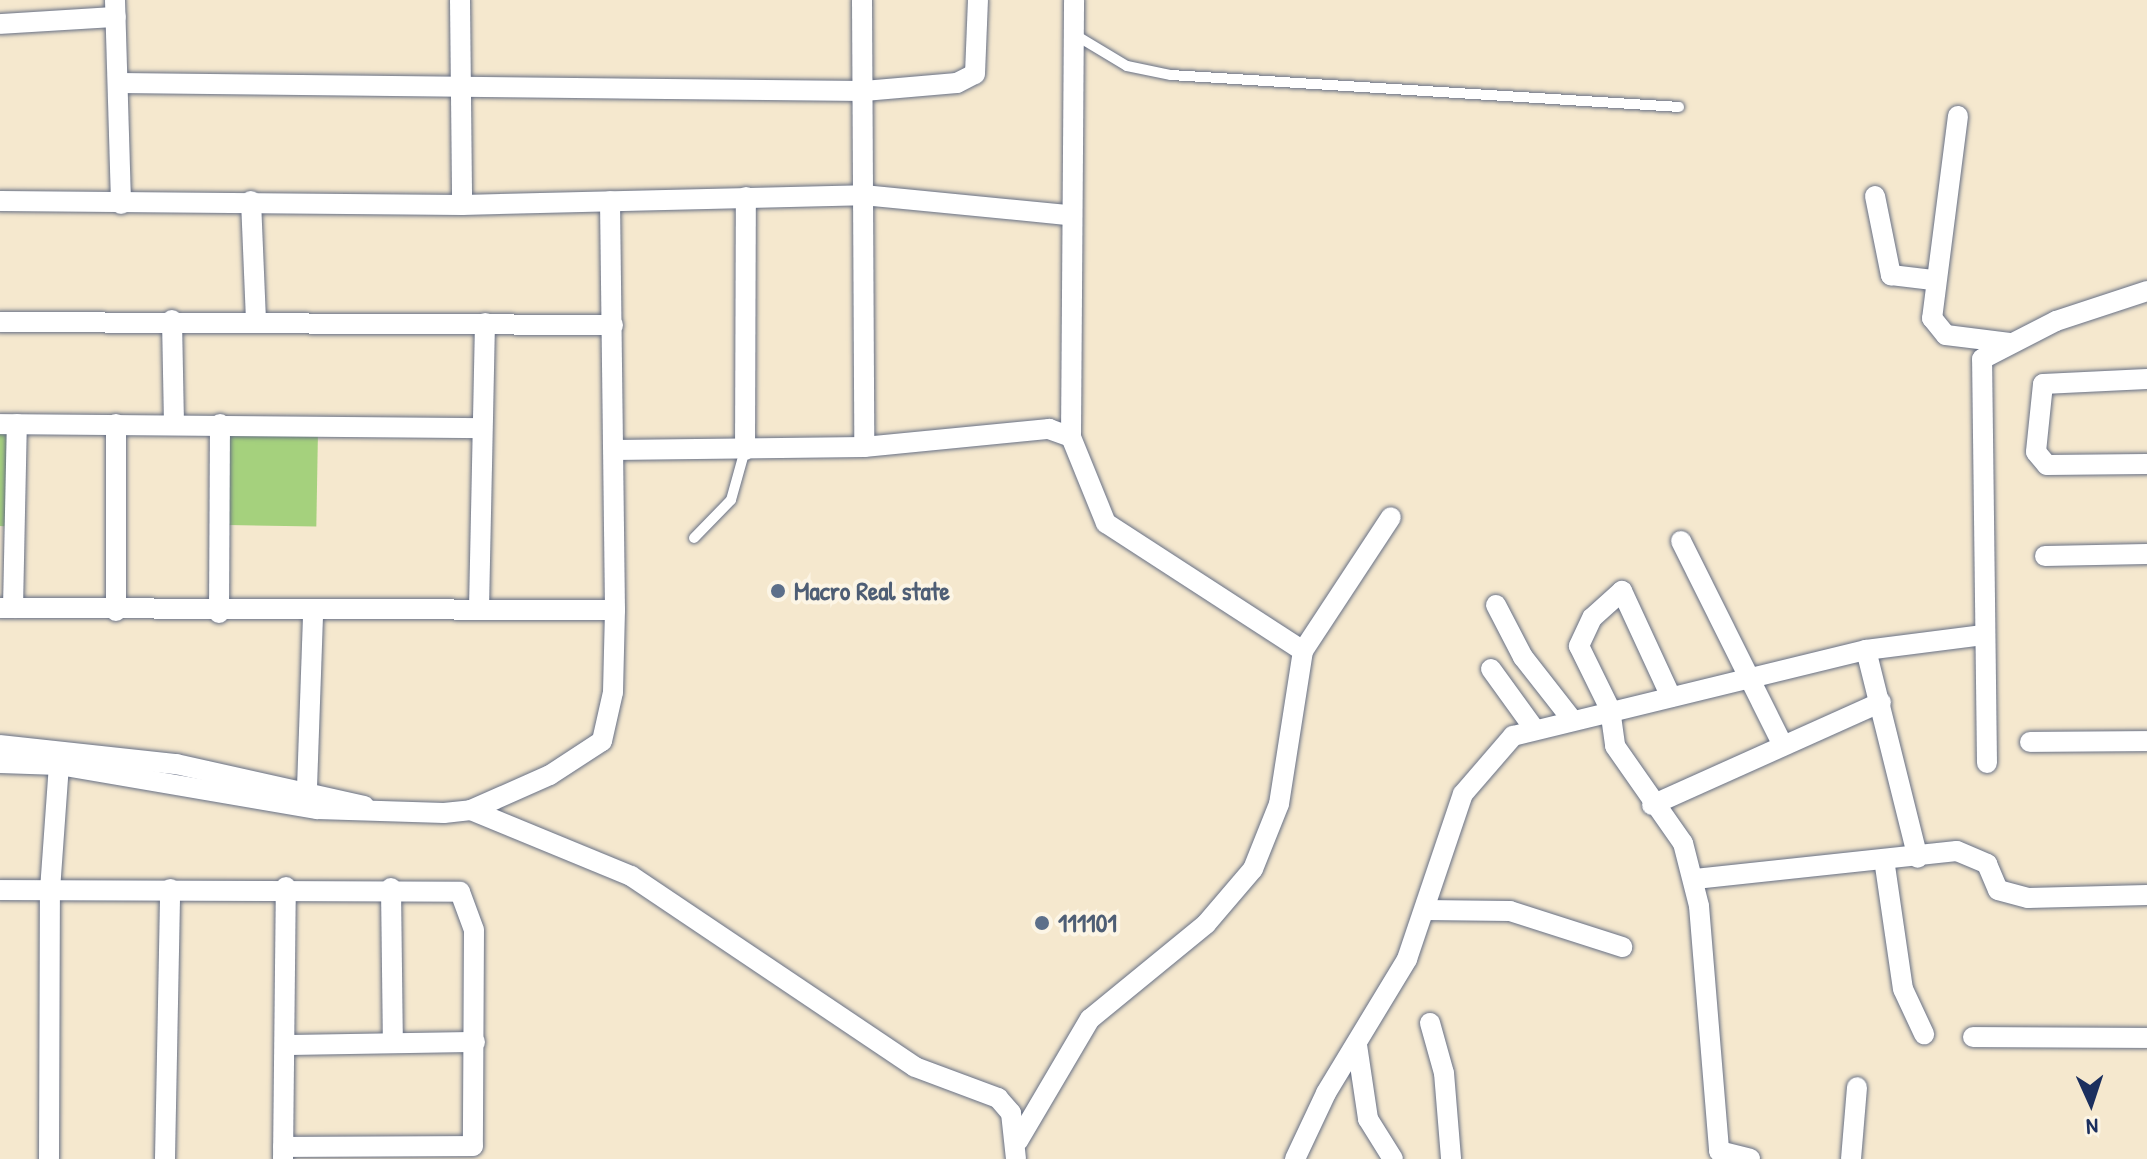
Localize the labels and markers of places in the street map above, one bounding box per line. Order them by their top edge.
place label: Macro Real state [794,575,950,607]
marker: Macro Real state [769,582,787,600]
place label: 111101 [1058,907,1117,939]
marker: 111101 [1033,914,1051,932]

